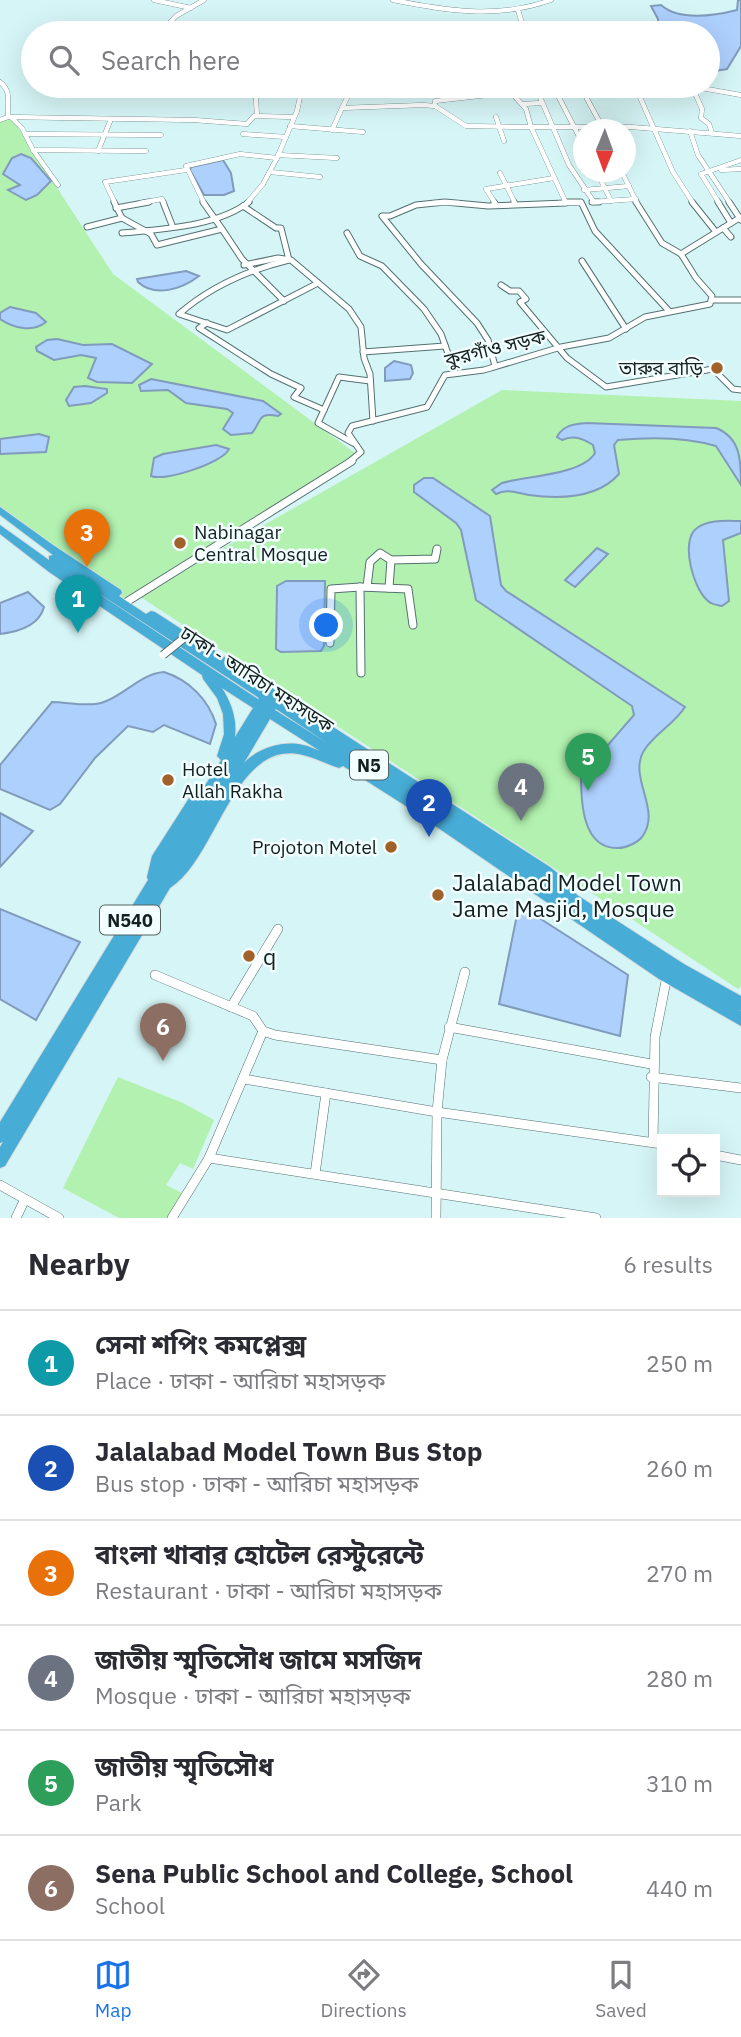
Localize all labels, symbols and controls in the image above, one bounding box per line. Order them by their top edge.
search box [21,21,720,98]
icon: search [45,41,83,79]
text: Search here [101,43,240,77]
north arrow [573,119,636,182]
street label: কুরগাঁও সড়ক [441,324,549,372]
place label: তারুর বাড়ি [618,356,703,380]
marker: তারুর বাড়ি [709,360,725,376]
pin: 3 [64,509,110,567]
place label: Nabinagar Central Mosque [194,520,328,566]
marker: Nabinagar Central Mosque [172,535,188,551]
pin: 1 [55,575,101,633]
your location [309,608,343,642]
street label: ঢাকা - আরিচা মহাসড়ক [175,620,339,738]
pin: 5 [565,733,611,791]
road number: N5 [350,750,388,780]
place label: Hotel Allah Rakha [182,757,283,803]
pin: 4 [498,763,544,821]
marker: Hotel Allah Rakha [160,772,176,788]
pin: 2 [406,779,452,837]
place label: Projoton Motel [252,835,377,859]
marker: Projoton Motel [383,839,399,855]
place label: Jalalabad Model Town Jame Masjid, Mosque [452,867,682,923]
marker: Jalalabad Model Town Jame Masjid, Mosque [430,887,446,903]
road number: N540 [100,905,160,934]
place label: q [263,941,276,971]
marker: q [241,948,257,964]
pin: 6 [140,1003,186,1061]
map controls [657,1134,720,1197]
button: locate [657,1134,720,1197]
text: Nearby [28,1244,130,1283]
text: 6 results [623,1249,713,1279]
text: সেনা শপিং কমপ্লেক্স [95,1327,306,1361]
text: 1 [44,1348,58,1378]
text: 250 m [646,1348,713,1378]
text: Place · ঢাকা - আরিচা মহাসড়ক [95,1365,385,1395]
text: Jalalabad Model Town Bus Stop [95,1434,483,1468]
text: 2 [44,1453,58,1483]
text: 260 m [646,1453,713,1483]
text: Bus stop · ঢাকা - আরিচা মহাসড়ক [95,1468,419,1498]
text: বাংলা খাবার হোটেল রেস্টুরেন্টে [95,1537,424,1571]
text: 3 [44,1558,58,1588]
text: 270 m [646,1558,713,1588]
text: Restaurant · ঢাকা - আরিচা মহাসড়ক [95,1575,442,1605]
text: জাতীয় স্মৃতিসৌধ জামে মসজিদ [95,1642,422,1676]
text: 4 [44,1663,58,1693]
text: 280 m [646,1663,713,1693]
text: Mosque · ঢাকা - আরিচা মহাসড়ক [95,1680,411,1710]
text: জাতীয় স্মৃতিসৌধ [95,1749,273,1783]
text: 5 [44,1768,58,1798]
text: 310 m [646,1768,713,1798]
text: Park [95,1787,142,1817]
text: Sena Public School and College, School [95,1856,573,1890]
text: 6 [44,1873,58,1903]
text: 440 m [646,1873,713,1903]
text: School [95,1890,165,1920]
tab: Map [94,1956,132,2022]
tab: Directions [320,1956,407,2022]
tab: Saved [595,1956,647,2022]

